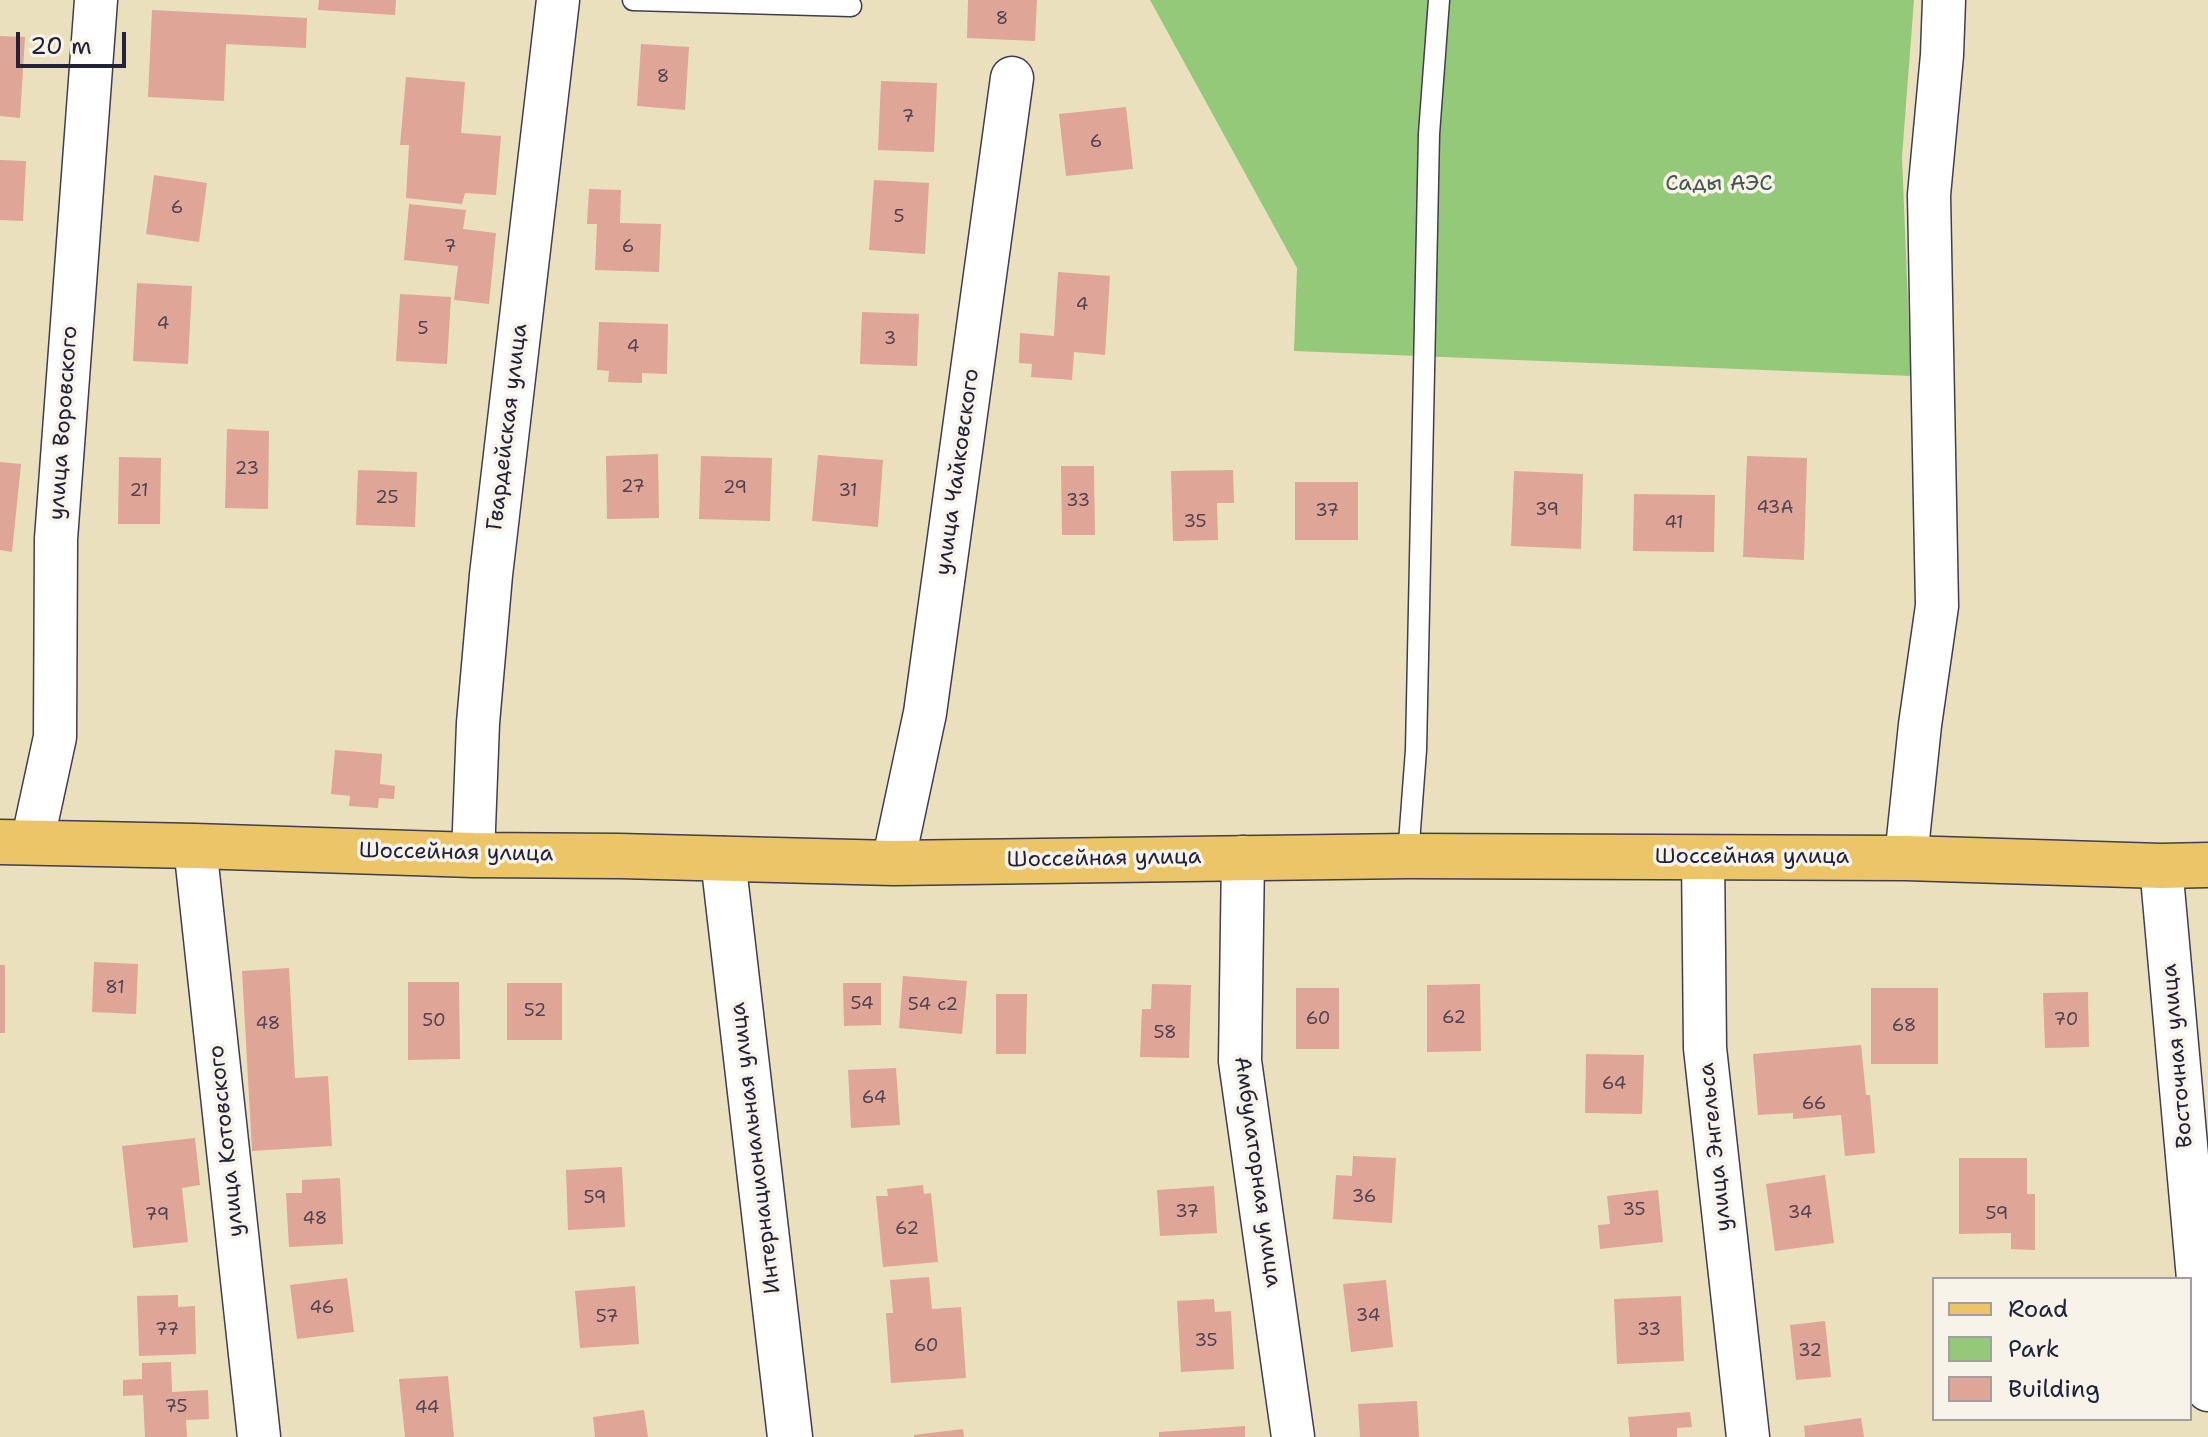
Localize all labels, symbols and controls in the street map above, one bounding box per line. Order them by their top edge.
house number: 8 [996,8,1008,30]
scale bar [20,16,130,66]
text: 20 m [30,30,92,62]
house number: 8 [657,66,669,88]
house number: 7 [902,106,914,128]
house number: 6 [1090,131,1102,153]
park label: Сады АЭС [1665,171,1773,197]
house number: 6 [171,197,183,219]
house number: 5 [893,206,905,228]
house number: 7 [444,236,456,258]
house number: 6 [622,236,634,258]
house number: 4 [1076,294,1088,316]
house number: 4 [157,313,169,335]
house number: 5 [417,318,429,340]
street label: Гвардейская улица [482,322,534,532]
street label: улица Воровского [44,325,84,521]
house number: 3 [884,328,896,350]
house number: 4 [627,336,639,358]
street label: улица Чайковского [930,367,986,577]
house number: 23 [235,458,259,480]
house number: 27 [621,476,645,498]
house number: 29 [723,477,747,499]
house number: 21 [129,480,149,502]
house number: 31 [838,480,858,502]
house number: 25 [375,487,399,509]
house number: 33 [1066,490,1090,512]
house number: 43А [1756,497,1794,519]
house number: 39 [1535,499,1559,521]
house number: 37 [1315,500,1339,522]
house number: 35 [1183,511,1207,533]
house number: 41 [1664,512,1684,534]
street label: Шоссейная улица [359,838,553,868]
street label: Шоссейная улица [1007,844,1201,874]
street label: Шоссейная улица [1655,844,1849,870]
street label: Восточная улица [2157,963,2199,1149]
house number: 81 [105,977,125,999]
house number: 54 [850,993,874,1015]
house number: 54 с2 [908,994,958,1016]
house number: 52 [524,1000,546,1022]
street label: Интернациональная улица [725,1001,787,1295]
house number: 62 [1442,1007,1466,1029]
house number: 60 [1306,1008,1330,1030]
house number: 70 [2054,1009,2078,1031]
house number: 50 [422,1010,446,1032]
house number: 48 [256,1013,280,1035]
house number: 68 [1892,1015,1916,1037]
house number: 58 [1153,1022,1177,1044]
street label: улица Котовского [204,1044,250,1238]
street label: Амбулаторная улица [1228,1055,1286,1289]
street label: улица Энгельса [1694,1061,1738,1233]
house number: 64 [1602,1073,1626,1095]
house number: 64 [862,1087,886,1109]
house number: 66 [1802,1093,1826,1115]
house number: 36 [1352,1186,1376,1208]
house number: 59 [584,1187,606,1209]
house number: 35 [1622,1199,1646,1221]
house number: 37 [1175,1201,1199,1223]
house number: 34 [1788,1202,1812,1224]
house number: 59 [1986,1203,2008,1225]
house number: 79 [145,1204,169,1226]
house number: 48 [303,1208,327,1230]
house number: 62 [895,1218,919,1240]
legend [1932,1277,2192,1421]
text: Road [2008,1293,2068,1325]
house number: 46 [310,1297,334,1319]
house number: 34 [1356,1305,1380,1327]
house number: 57 [596,1306,618,1328]
house number: 77 [155,1319,179,1341]
house number: 33 [1637,1319,1661,1341]
house number: 35 [1194,1330,1218,1352]
text: Park [2008,1333,2060,1365]
house number: 60 [914,1335,938,1357]
house number: 32 [1798,1340,1822,1362]
text: Building [2008,1373,2100,1405]
house number: 75 [165,1396,187,1418]
house number: 44 [415,1397,439,1419]

